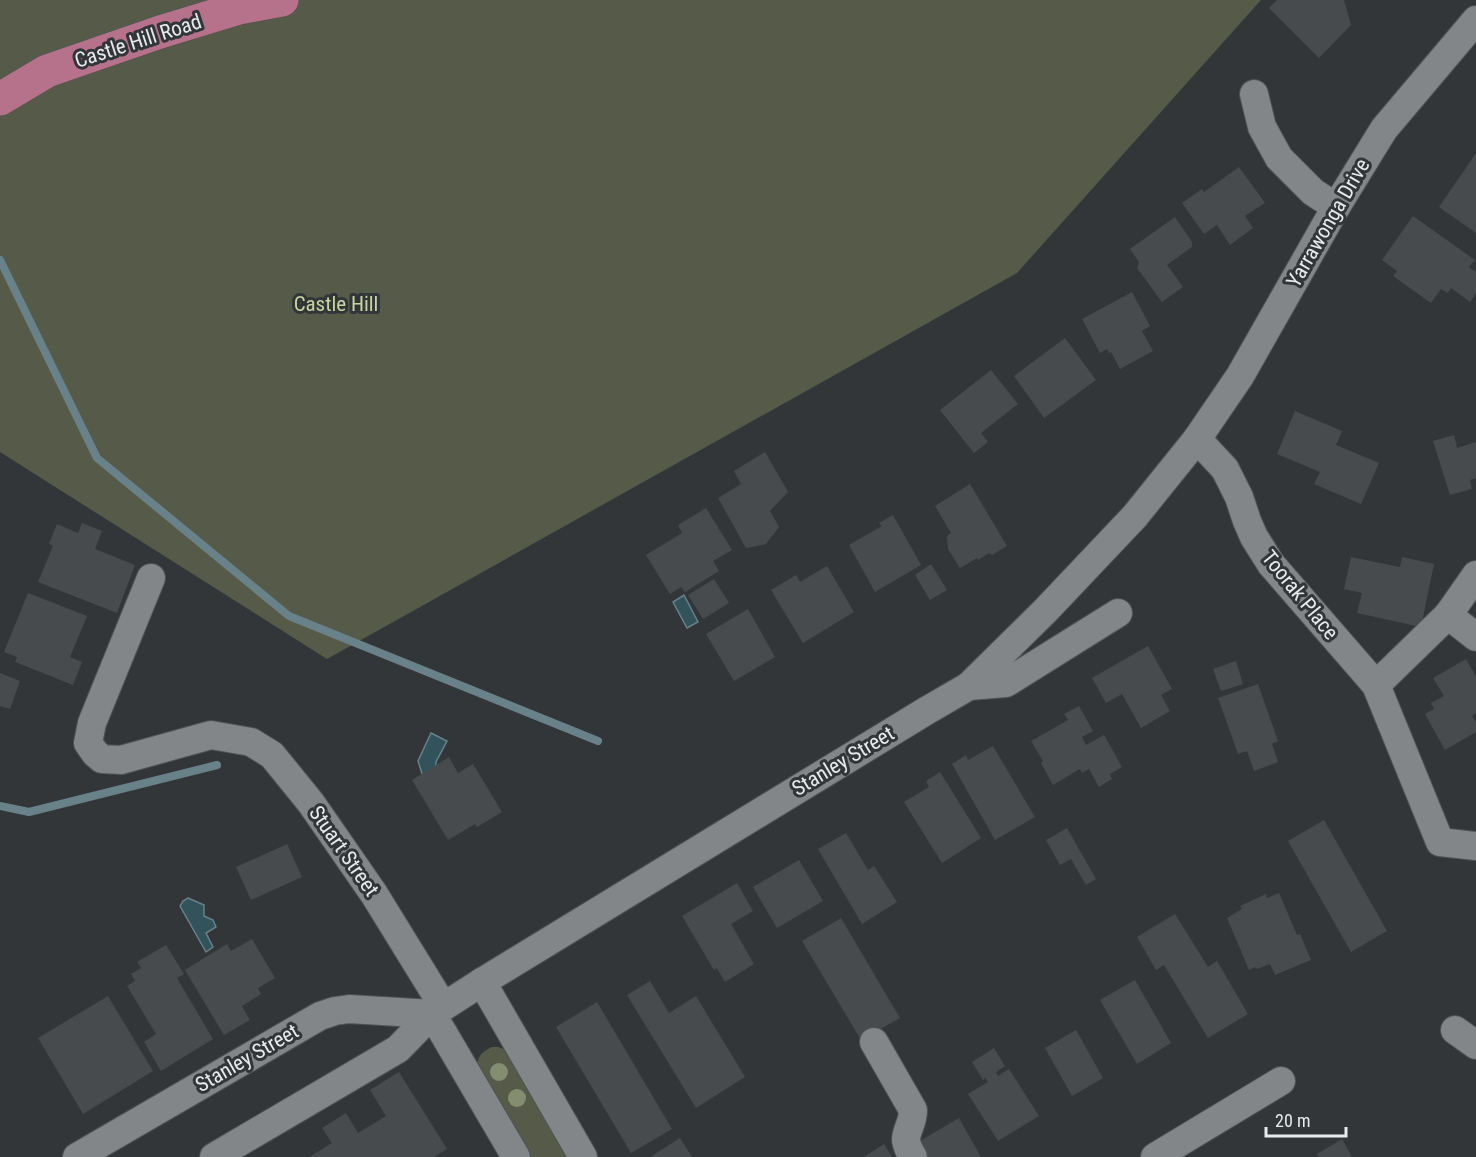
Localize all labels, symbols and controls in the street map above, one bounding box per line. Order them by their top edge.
street label: Castle Hill Road [72,9,204,73]
street label: Yarrawonga Drive [1282,154,1375,291]
park label: Castle Hill [294,292,378,316]
street label: Toorak Place [1257,546,1343,644]
street label: Stanley Street [788,721,898,801]
street label: Stuart Street [304,801,384,901]
street label: Stanley Street [191,1019,303,1097]
scale bar [1266,1100,1346,1138]
text: 20 m [1275,1110,1310,1131]

